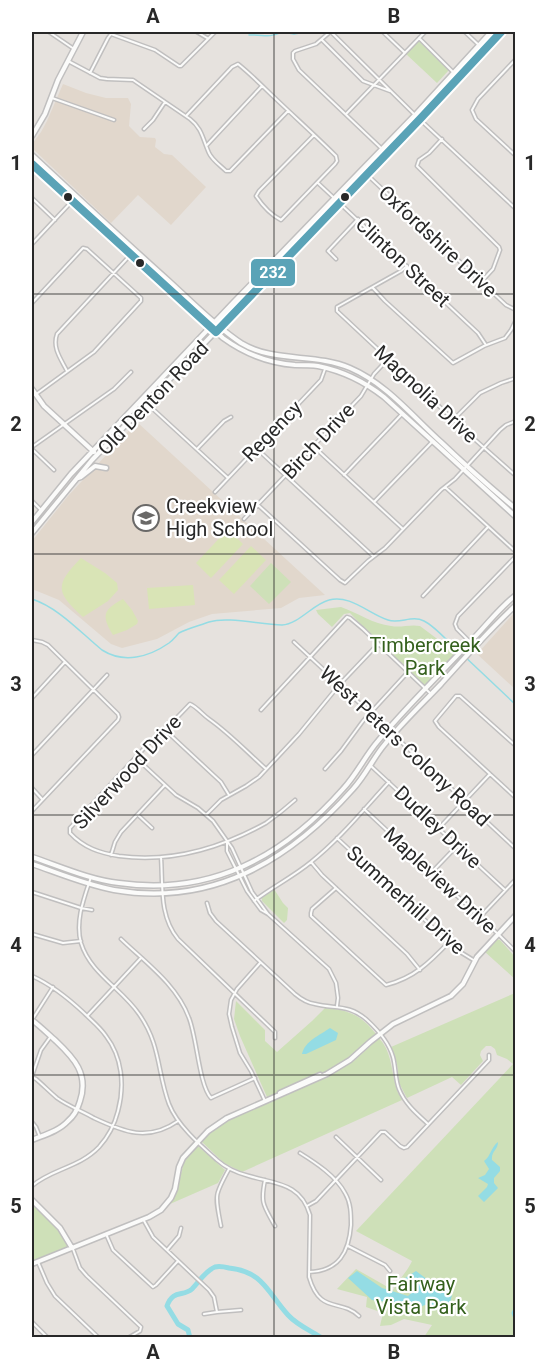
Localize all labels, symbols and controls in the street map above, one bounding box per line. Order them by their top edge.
text: A [146,4,160,28]
text: B [388,4,400,28]
text: 1 [10,151,22,175]
text: 1 [524,151,536,175]
street label: Oxfordshire Drive [374,180,502,302]
unlabelled marker [62,191,74,203]
unlabelled marker [339,191,351,203]
street label: Clinton Street [351,212,455,312]
unlabelled marker [134,257,146,269]
line badge: 232 [250,258,296,287]
text: 232 [259,263,287,282]
street label: Old Denton Road [93,336,213,460]
street label: Magnolia Drive [369,340,483,448]
street label: Regency [237,395,307,467]
street label: Birch Drive [277,398,359,484]
text: 2 [10,412,22,436]
text: 2 [524,412,536,436]
place label: Creekview High School [166,494,273,541]
school or university icon: Creekview High School [131,503,161,533]
park label: Timbercreek Park [369,633,481,680]
street label: West Peters Colony Road [315,661,495,831]
text: 3 [10,672,22,696]
text: 3 [524,672,536,696]
street label: Silverwood Drive [68,710,186,834]
street label: Dudley Drive [390,781,486,873]
street label: Mapleview Drive [379,822,501,938]
street label: Summerhill Drive [342,841,470,959]
text: 4 [10,933,22,957]
text: 4 [524,933,536,957]
text: 5 [10,1194,22,1218]
text: 5 [524,1194,536,1218]
park label: Fairway Vista Park [376,1272,467,1319]
text: A [146,1340,160,1364]
text: B [388,1340,400,1364]

